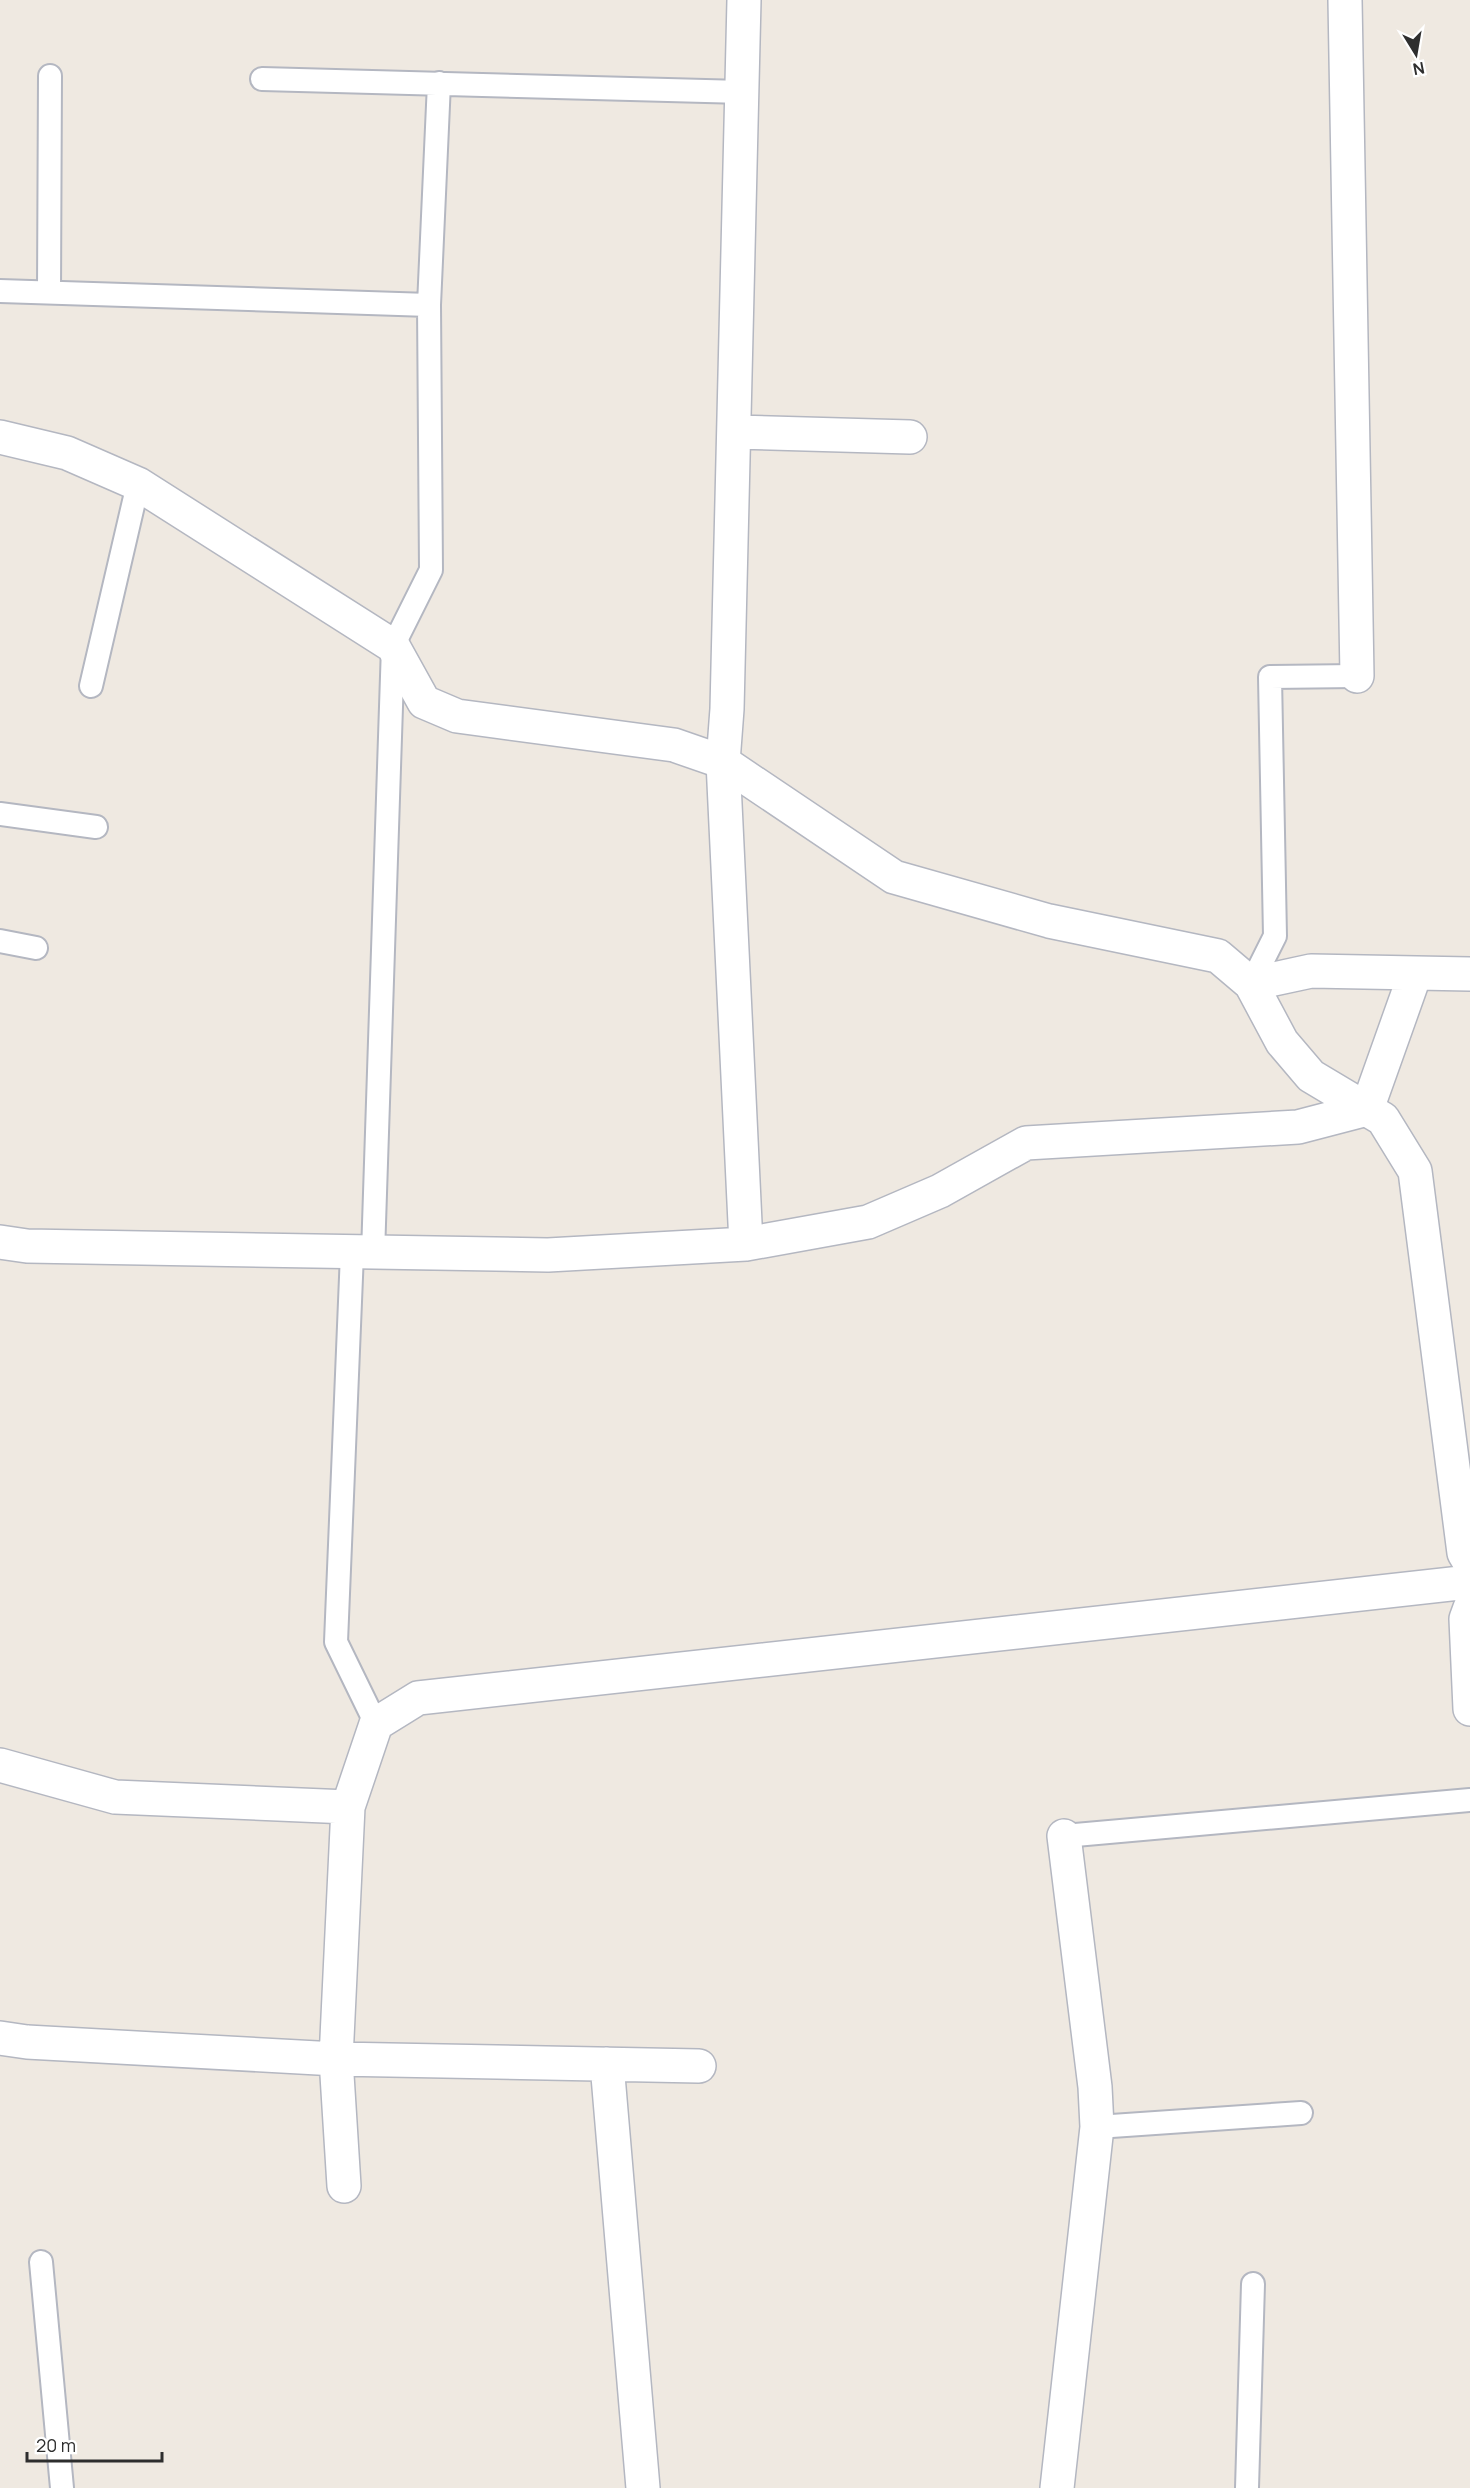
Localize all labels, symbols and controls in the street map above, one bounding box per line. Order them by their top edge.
north arrow [1386,24,1446,84]
text: N [1411,57,1427,81]
scale bar [27,2425,162,2463]
text: 20 m [36,2433,76,2457]

